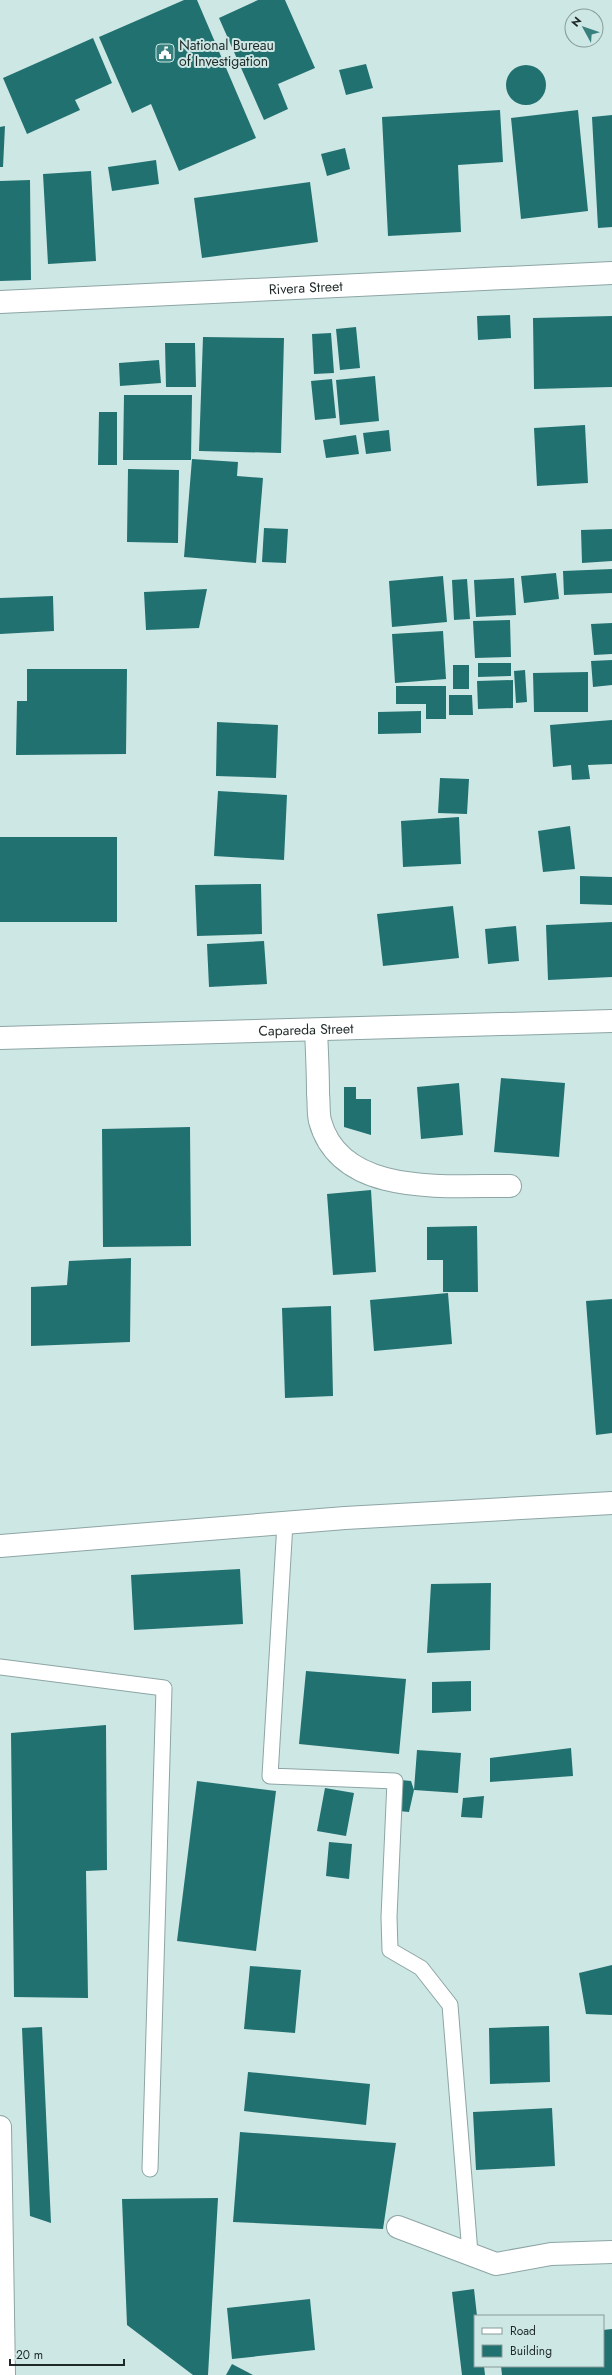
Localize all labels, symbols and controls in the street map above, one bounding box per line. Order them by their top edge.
north arrow [564,8,604,48]
text: N [567,13,585,30]
place label: National Bureau of Investigation [179,35,274,71]
public building icon: National Bureau of Investigation [154,42,176,64]
street label: Rivera Street [268,276,344,299]
street label: Capareda Street [258,1018,354,1041]
legend [474,2315,604,2367]
text: Road [510,2322,536,2340]
scale bar [10,2341,124,2367]
text: Building [510,2342,552,2360]
text: 20 m [16,2346,43,2364]

